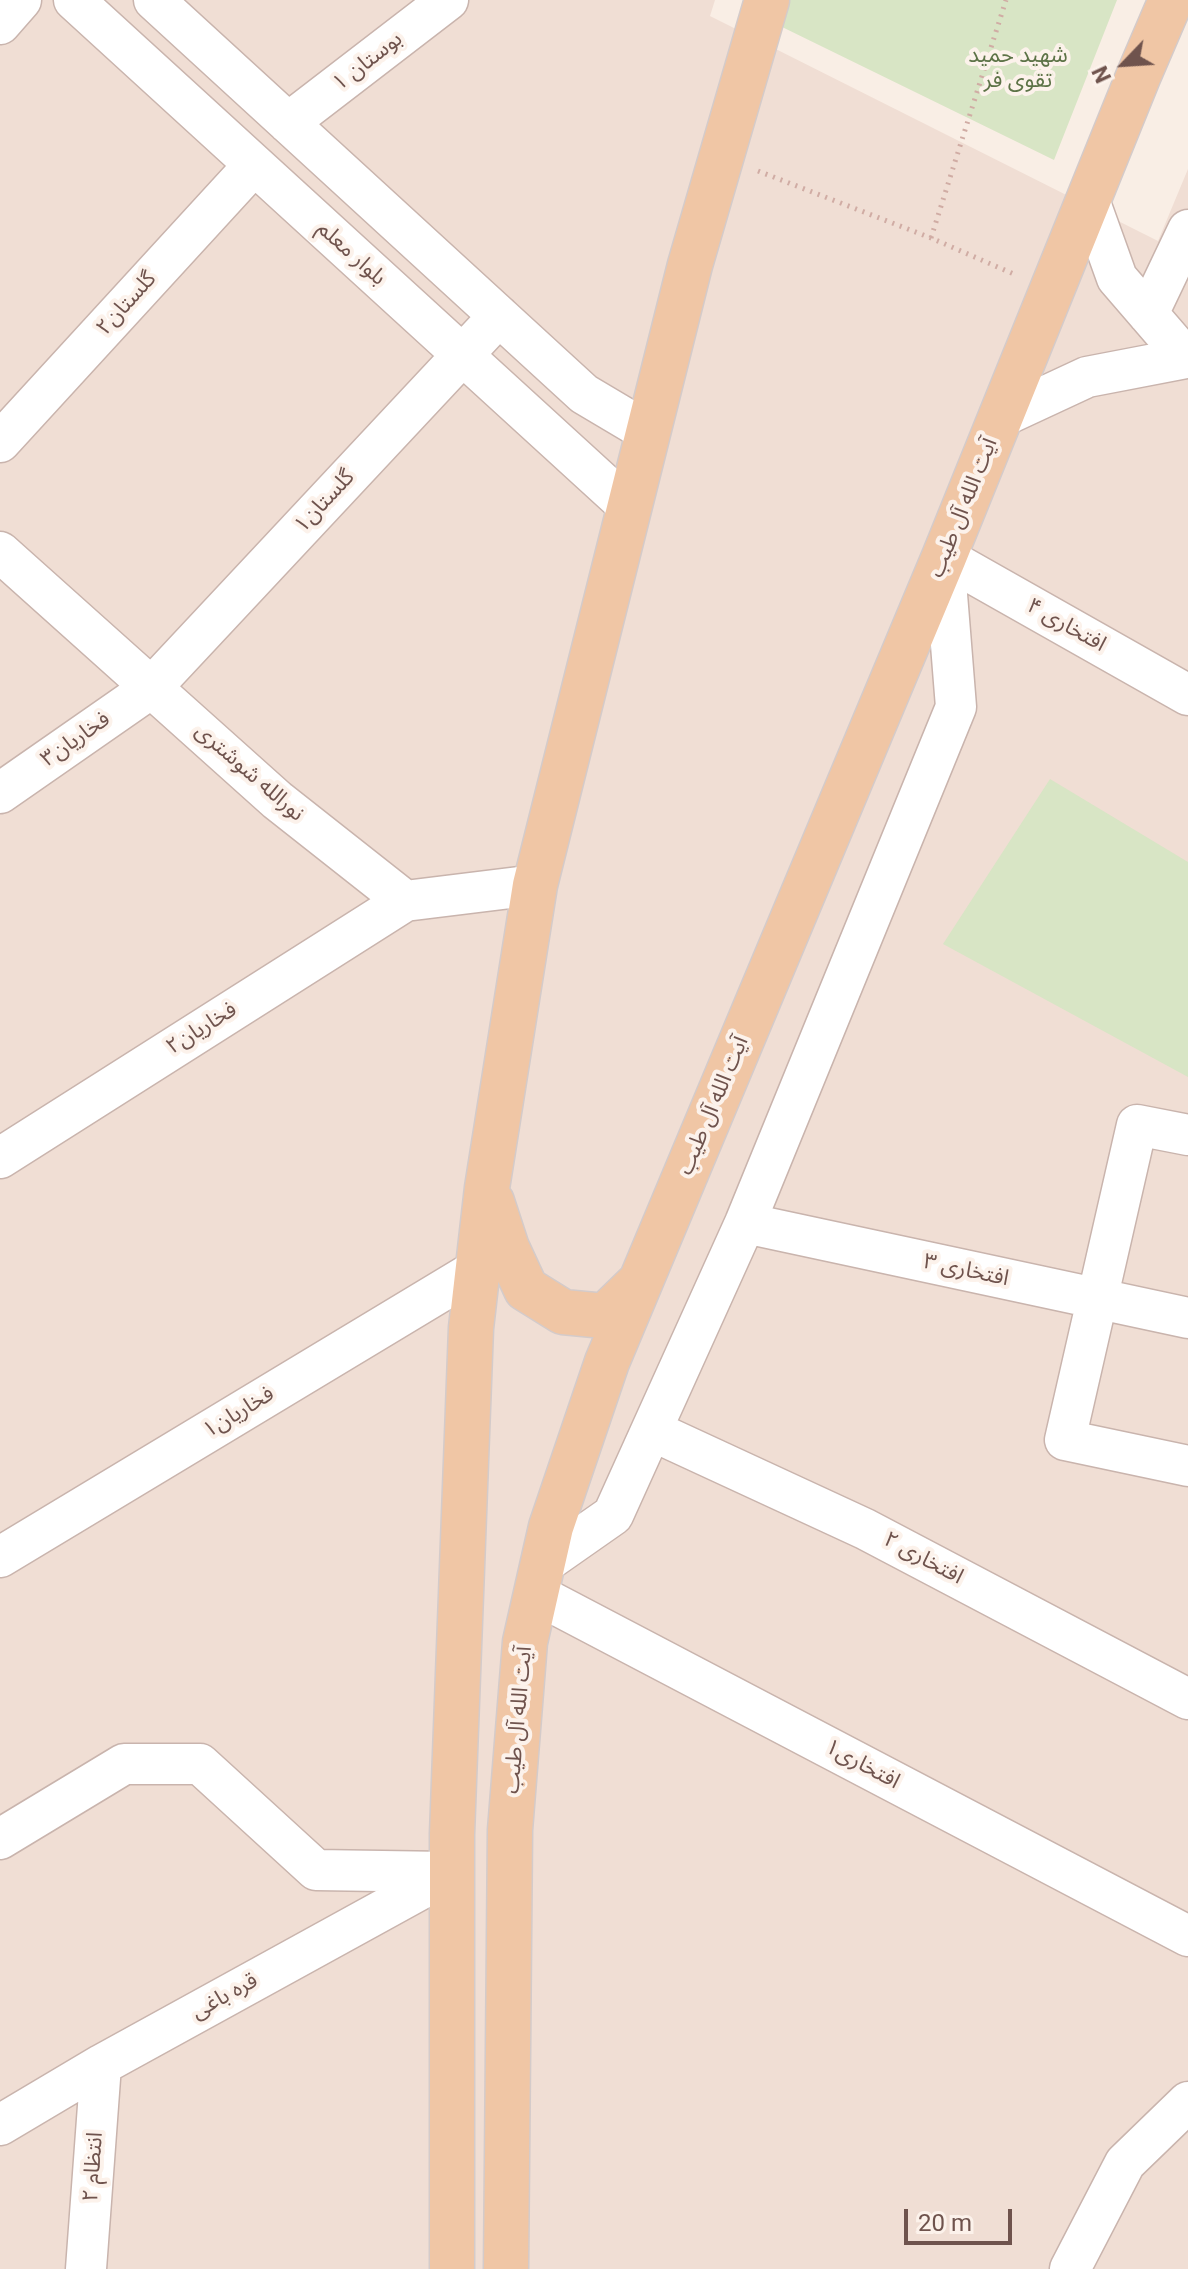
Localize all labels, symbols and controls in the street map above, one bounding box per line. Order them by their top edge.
north arrow [1084,24,1164,104]
street label: بوستان ۱ [328,27,408,97]
park label: شهید حمید تقوی فر [968,43,1068,94]
text: N [1087,62,1116,87]
street label: بلوار معلم [311,216,391,292]
street label: گلستان۲ [92,267,162,341]
street label: آیت الله آل طیب [924,434,1004,582]
street label: گلستان۱ [289,465,361,539]
street label: افتخاری ۴ [1022,593,1110,659]
street label: فخاریان۳ [36,707,116,773]
street label: نورالله شوشتری [189,718,309,828]
street label: فخاریان۲ [162,997,242,1061]
street label: آیت الله آل طیب [673,1033,755,1179]
street label: افتخاری ۳ [921,1249,1011,1293]
street label: فخاریان۱ [199,1382,279,1444]
street label: افتخاری ۲ [879,1527,967,1591]
street label: آیت الله آل طیب [499,1645,539,1795]
street label: افتخاری۱ [820,1734,904,1796]
street label: قره باغی [187,1968,263,2026]
street label: انتظام ۲ [78,2131,110,2203]
scale bar [908,2193,1016,2243]
text: 20 m [918,2209,972,2237]

